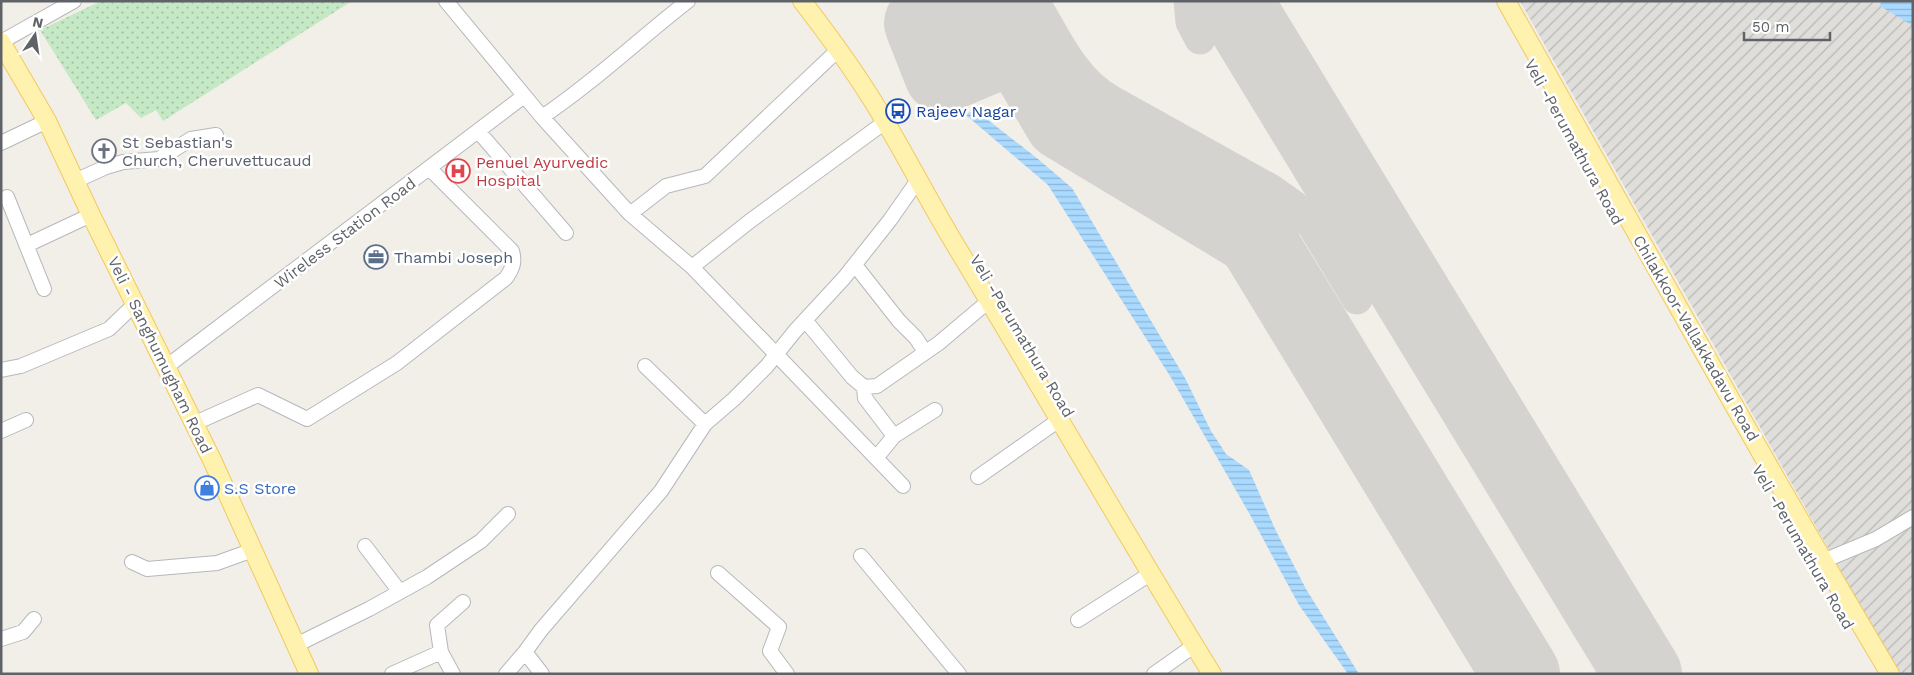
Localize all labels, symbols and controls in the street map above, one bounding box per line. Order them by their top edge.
north arrow [10,10,60,60]
scale bar [1744,10,1830,42]
text: N [31,13,45,31]
text: 50 m [1752,18,1789,36]
street label: Veli -Perumathura Road [1520,56,1628,228]
bus stop icon: Rajeev Nagar [885,98,911,124]
place label: Rajeev Nagar [916,102,1017,121]
place label: St Sebastian's Church, Cheruvettucaud [122,133,312,170]
church icon: St Sebastian's Church, Cheruvettucaud [91,138,117,164]
place label: Penuel Ayurvedic Hospital [476,153,608,190]
hospital icon: Penuel Ayurvedic Hospital [445,158,471,184]
street label: Wireless Station Road [270,174,420,292]
street label: Chilakkoor-Vallakkadavu Road [1629,232,1763,444]
office icon: Thambi Joseph [363,244,389,270]
place label: Thambi Joseph [394,248,513,267]
street label: Veli -Perumathura Road [966,251,1078,421]
street label: Veli - Sanghumugham Road [104,253,216,457]
street label: Veli -Perumathura Road [1748,461,1858,633]
shop icon: S.S Store [194,475,220,501]
place label: S.S Store [224,479,296,498]

